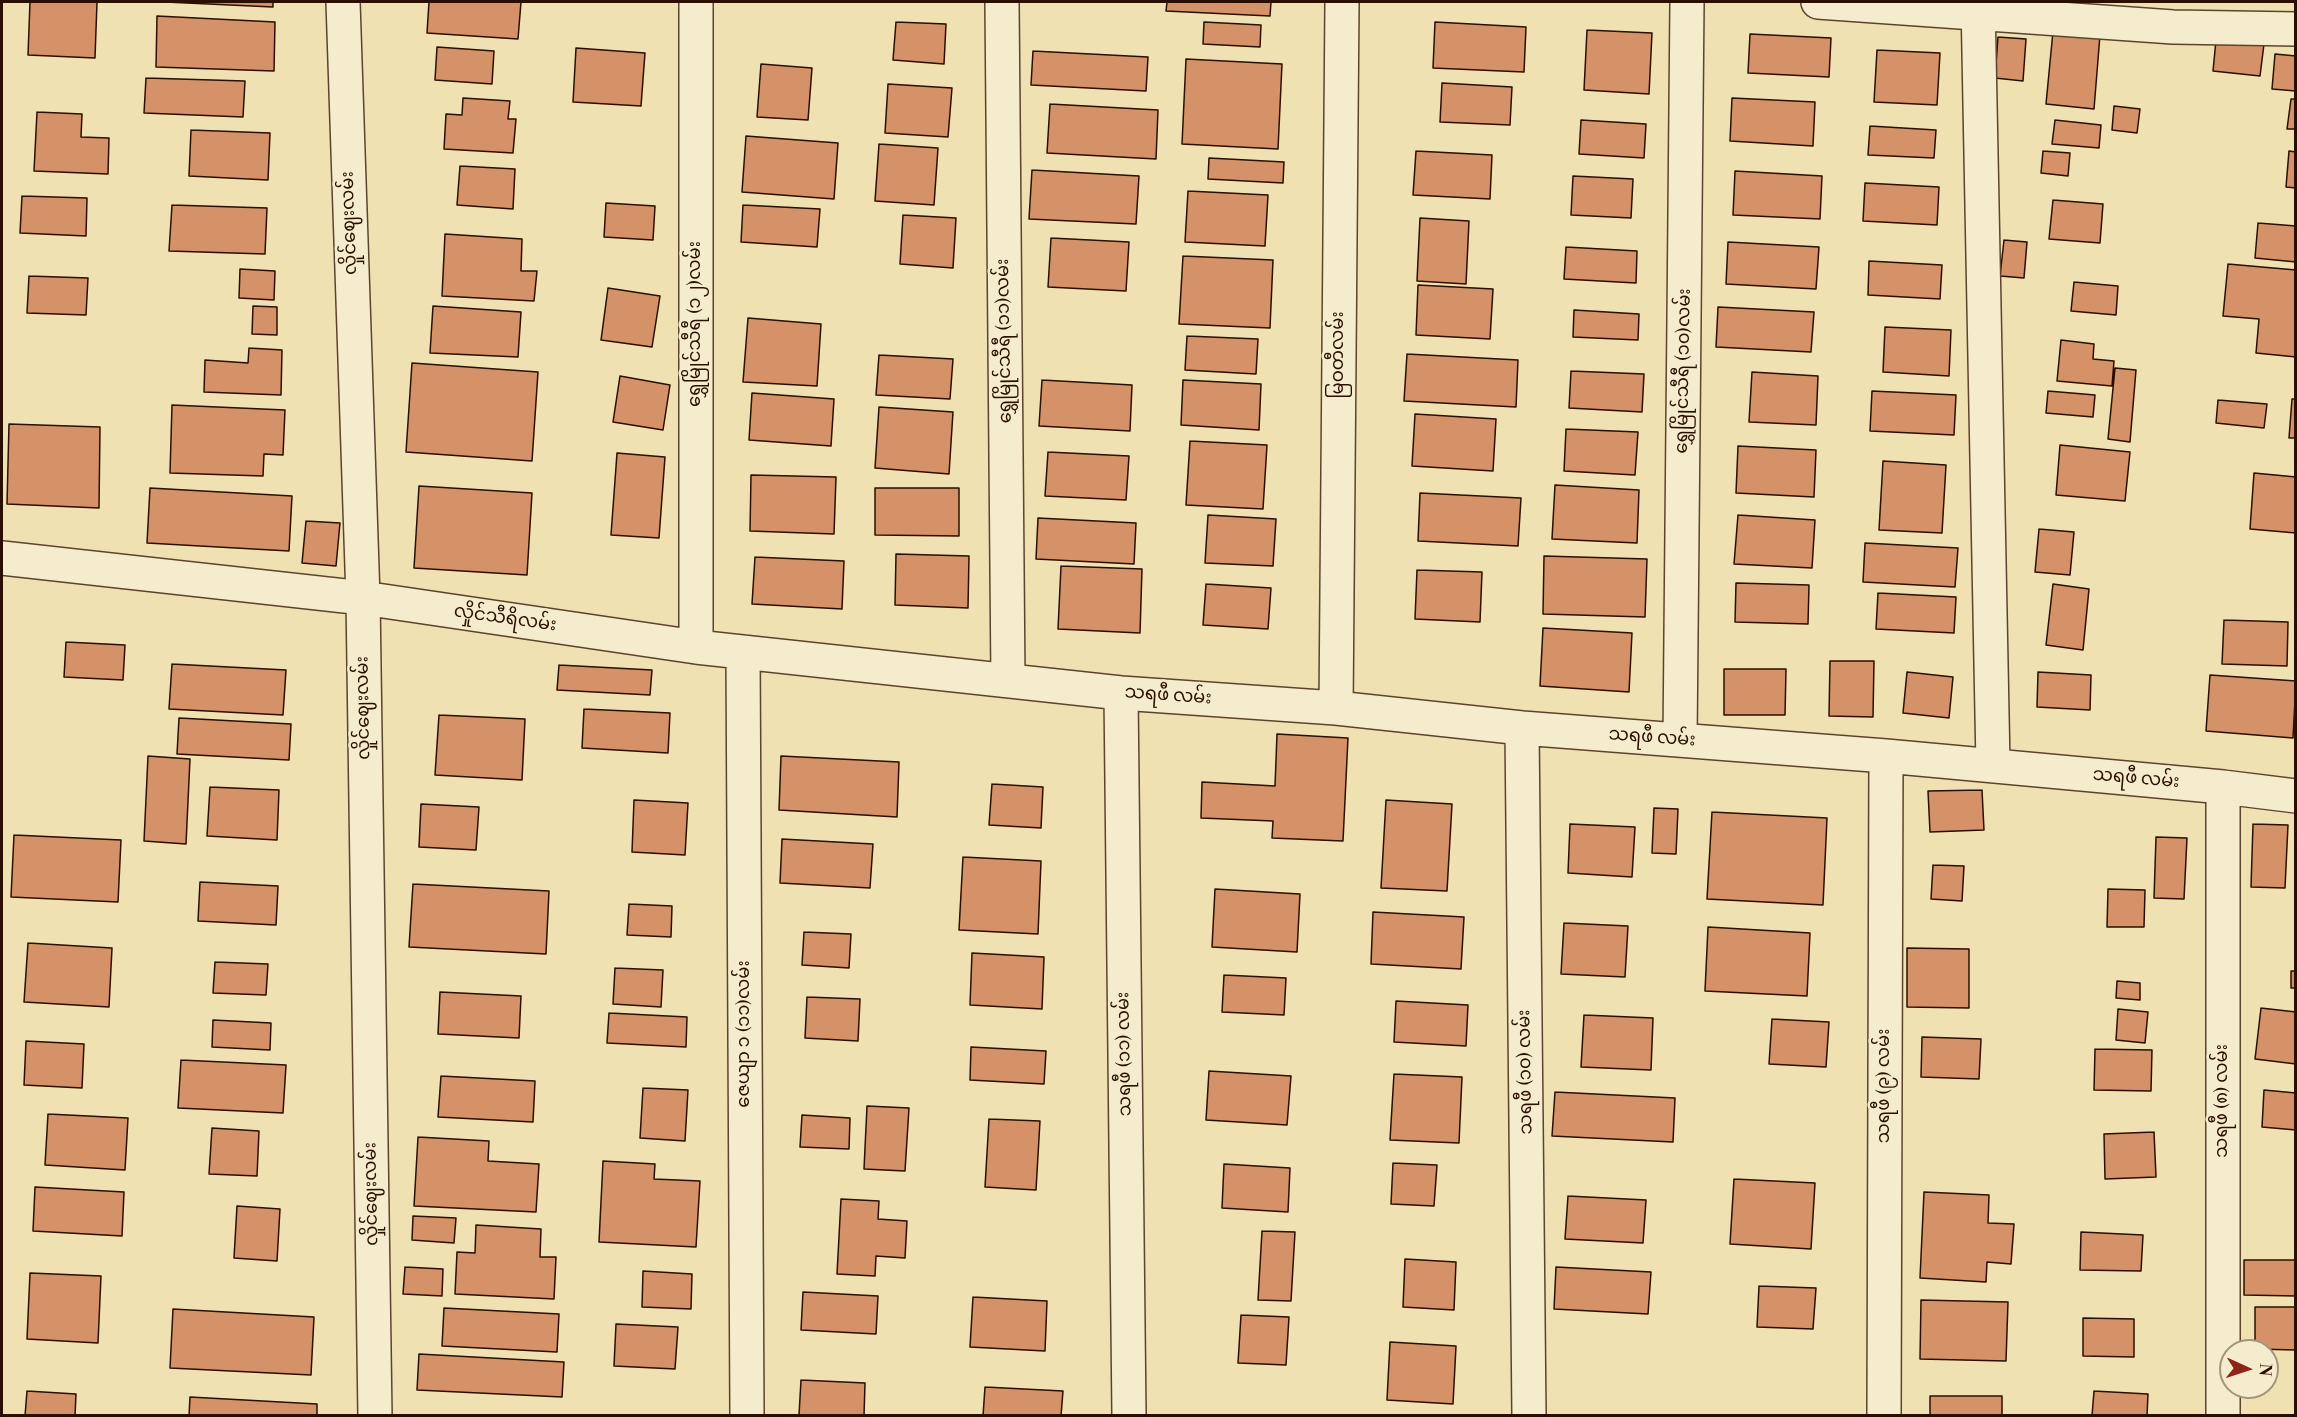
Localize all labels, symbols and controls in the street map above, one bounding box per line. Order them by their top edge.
street label: လှိုင်ဈေးလမ်း [337,171,363,275]
street label: ရွှေမြိုင်သီရီ (၁၂)လမ်း [685,241,707,407]
street label: ရွှေမြိုင်သီရီ (၁၁)လမ်း [993,258,1017,424]
street label: ရွှေမြိုင်သီရီ (၁၀)လမ်း [1672,288,1696,454]
street label: မြဝတီလမ်း [1328,311,1350,399]
street label: လှိုင်သီရိလမ်း [452,601,558,637]
street label: လှိုင်ဈေးလမ်း [352,656,376,760]
street label: သရဖီ လမ်း [1124,682,1212,710]
street label: သရဖီ လမ်း [1608,724,1696,752]
street label: သရဖီ လမ်း [2092,764,2180,794]
street label: ဇေယျာ ၁ (၁၁)လမ်း [734,960,756,1108]
street label: သရဖီ (၁၁) လမ်း [1113,992,1137,1116]
street label: သရဖီ (၁၀) လမ်း [1514,1009,1538,1135]
street label: သရဖီ (၉) လမ်း [1874,1028,1896,1144]
street label: သရဖီ (၈) လမ်း [2212,1044,2234,1158]
street label: လှိုင်ဈေးလမ်း [360,1142,384,1246]
north arrow [2219,1339,2279,1399]
text: N [2255,1363,2275,1377]

